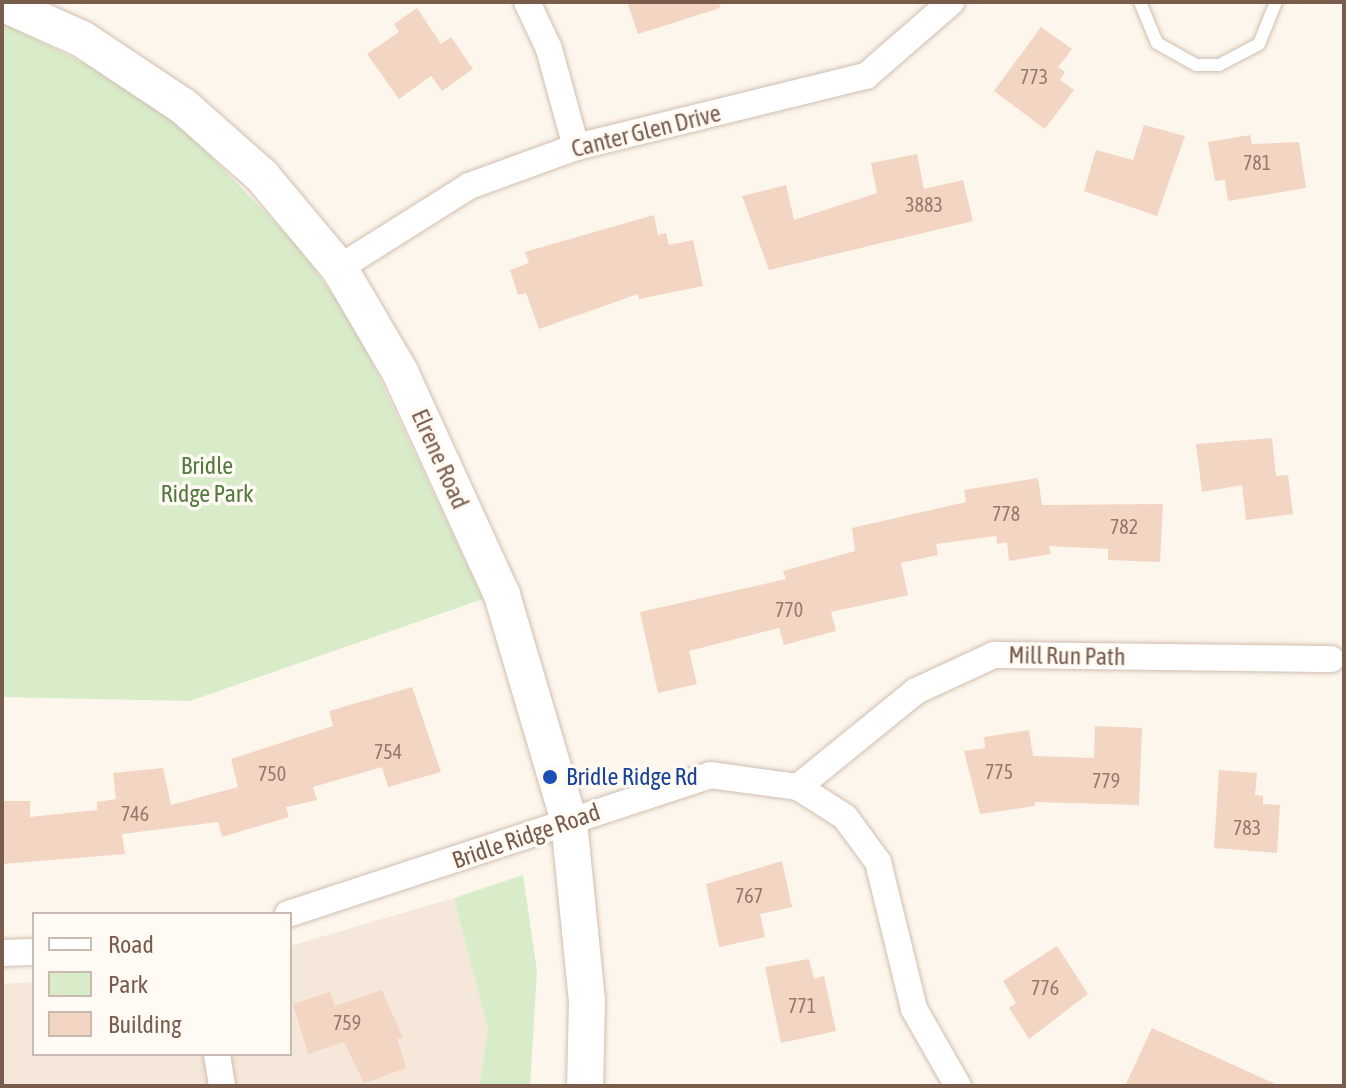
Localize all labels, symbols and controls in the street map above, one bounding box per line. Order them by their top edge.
house number: 773 [1020,64,1048,88]
street label: Canter Glen Drive [568,99,724,163]
house number: 781 [1243,150,1271,174]
house number: 3883 [905,192,943,216]
street label: Elrene Road [405,405,475,513]
park label: Bridle Ridge Park [161,452,253,508]
house number: 778 [992,501,1020,525]
house number: 782 [1110,514,1138,538]
house number: 770 [775,597,803,621]
street label: Mill Run Path [1008,641,1126,671]
house number: 754 [374,739,402,763]
house number: 775 [985,759,1013,783]
house number: 750 [258,761,286,785]
place label: Bridle Ridge Rd [566,763,698,791]
marker: Bridle Ridge Rd [541,768,559,786]
house number: 779 [1092,768,1120,792]
street label: Bridle Ridge Road [448,797,604,875]
house number: 746 [121,801,149,825]
house number: 783 [1233,815,1261,839]
house number: 767 [735,883,763,907]
legend [32,912,292,1056]
text: Road [108,931,154,958]
text: Park [108,971,148,998]
house number: 776 [1031,975,1059,999]
house number: 771 [788,993,816,1017]
house number: 759 [333,1010,361,1034]
text: Building [108,1011,181,1038]

